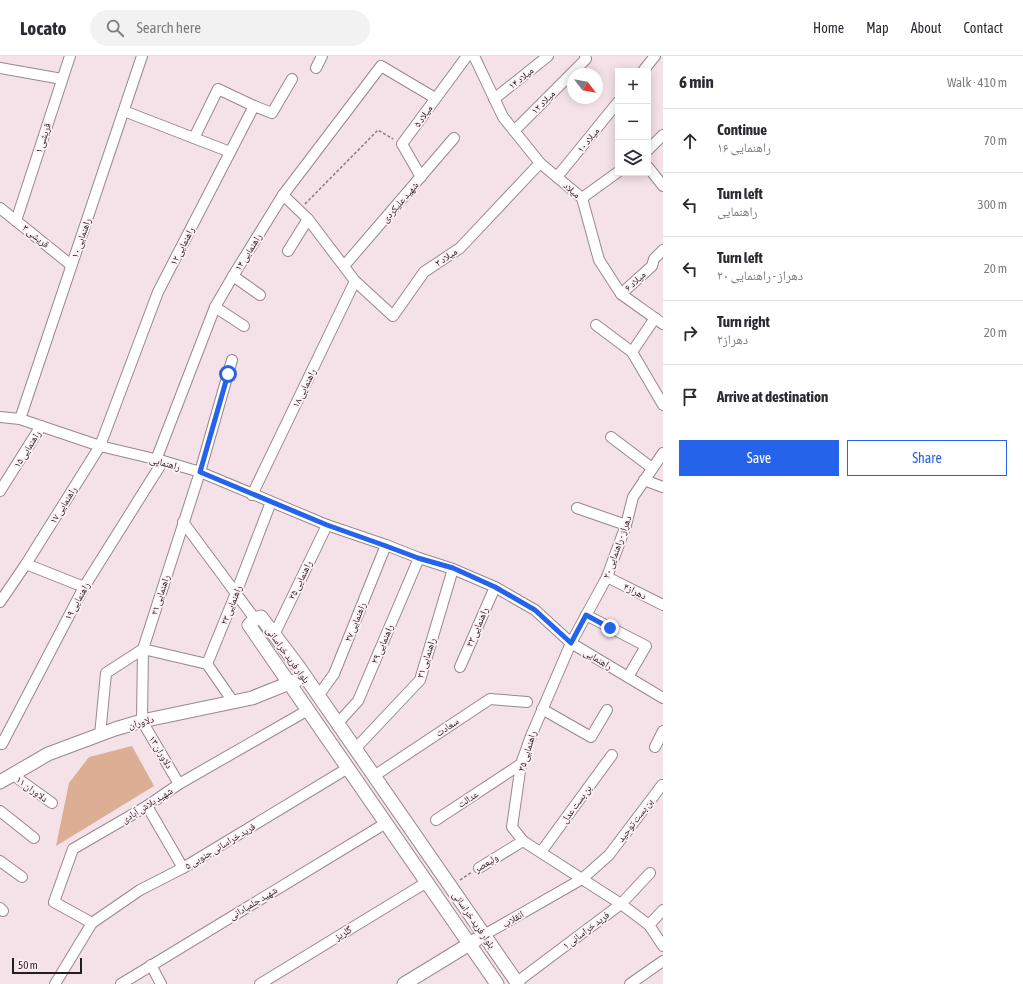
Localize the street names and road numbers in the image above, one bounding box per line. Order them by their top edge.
street label: میلاد ۱۴ [506,64,536,91]
street label: میلاد ۱۲ [529,88,557,116]
street label: میلاد ۵ [411,103,435,129]
street label: قریشی ۱ [33,122,54,155]
street label: میلاد ۱۰ [575,125,602,155]
street label: شهید علیکردی [379,179,422,225]
street label: میلاد [561,180,583,201]
street label: راهنمایی ۱۰ [69,216,94,260]
street label: قریشی ۳ [20,222,52,251]
street label: راهنمایی ۱۲ [168,225,197,267]
street label: راهنمایی ۱۴ [232,231,265,273]
street label: میلاد ۳ [433,245,460,268]
street label: میلاد ۶ [622,269,648,293]
street label: راهنمایی ۱۸ [290,367,319,410]
street label: راهنمایی ۱۵ [11,428,44,470]
street label: راهنمایی [148,454,182,473]
street label: راهنمایی ۱۷ [47,484,80,526]
street label: دهراز - راهنمایی ۲۰ [600,514,634,580]
street label: راهنمایی ۲۵ [286,559,315,602]
street label: راهنمایی ۲۱ [148,573,173,617]
street label: راهنمایی ۱۹ [62,580,93,622]
street label: دهراز۴ [622,581,648,601]
street label: راهنمایی ۲۳ [218,584,245,627]
street label: راهنمایی ۲۷ [342,601,369,644]
street label: راهنمایی ۳۳ [464,606,491,649]
street label: راهنمایی ۲۹ [369,623,396,666]
street label: بلوار فرید خراسانی [263,625,312,686]
street label: راهنمایی ۳۱ [414,636,439,680]
street label: راهنمایی [581,646,614,673]
street label: دلاوران [127,713,155,732]
street label: سعادت [434,715,461,739]
street label: راهنمایی ۳۵ [516,729,539,773]
street label: دلاوران ۱۳ [146,734,175,771]
street label: دلاوران ۱۱ [13,774,50,805]
street label: بن بست عدل [558,783,595,826]
street label: شهید بلاش آبادی [119,785,176,826]
street label: عدالت [456,788,480,810]
street label: بن بست توحید [615,796,656,845]
street label: فرید خراسانی جنوبی ۵ [183,821,258,872]
street label: ولیعصر [471,851,500,875]
street label: شهید جلمبادانی [227,884,280,923]
street label: بلوار فرید خراسانی [450,889,498,951]
street label: انقلاب [500,909,526,930]
street label: فرید خراسانی ۱ [561,909,612,952]
street label: گلریز [332,923,354,943]

